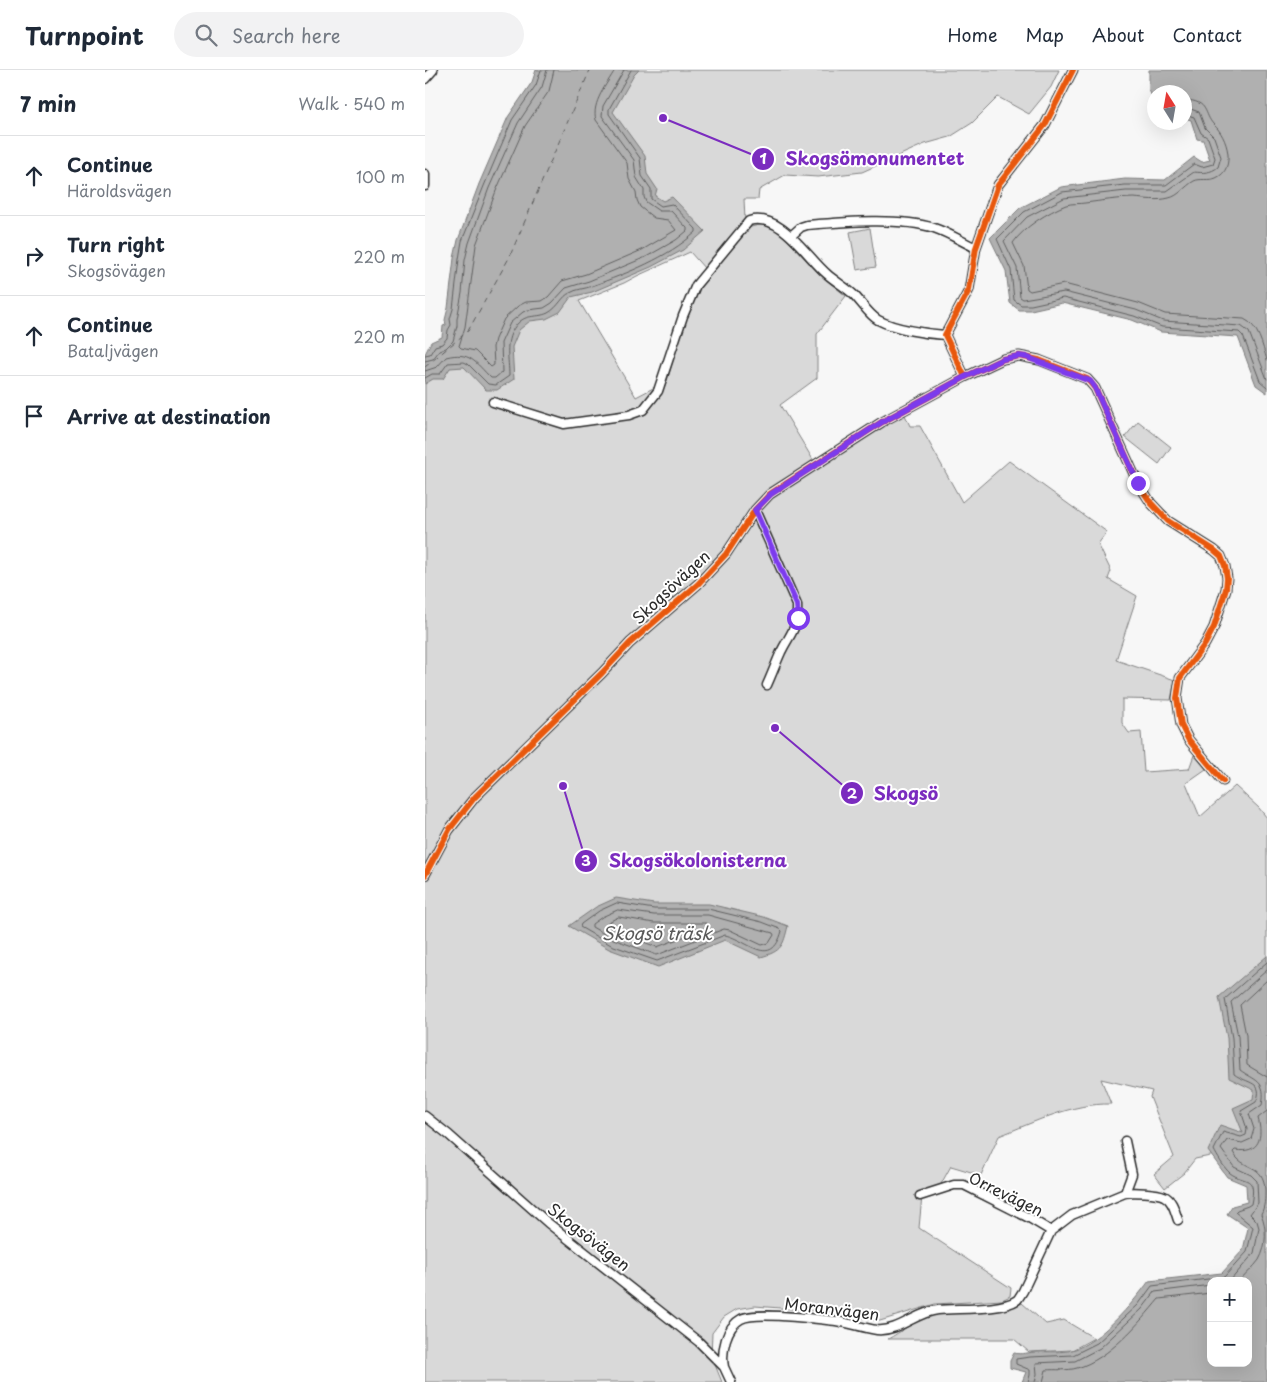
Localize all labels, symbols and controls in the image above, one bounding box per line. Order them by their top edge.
search box [174,12,524,57]
text: Turnpoint [25,17,144,53]
icon: search [192,21,220,49]
text: Search here [232,21,341,49]
text: Home [947,21,997,48]
text: Map [1025,21,1064,48]
text: About [1092,21,1144,48]
text: Contact [1172,21,1242,48]
north arrow [1147,85,1192,130]
text: 7 min [20,87,76,119]
text: Walk · 540 m [299,91,405,115]
callout: Skogsömonumentet [750,142,974,175]
text: Skogsömonumentet [785,144,965,171]
text: 1 [759,146,767,169]
text: Continue [67,150,153,178]
icon: ahead [20,162,48,190]
text: 100 m [356,164,405,188]
text: Häroldsvägen [67,178,172,202]
text: Turn right [67,230,165,258]
icon: right [20,242,48,270]
text: 220 m [354,244,405,268]
text: Skogsövägen [67,258,166,282]
text: Continue [67,310,153,338]
icon: ahead [20,322,48,350]
text: 220 m [354,324,405,348]
text: Bataljvägen [67,338,159,362]
icon: arrive [20,402,48,430]
text: Arrive at destination [67,402,271,430]
route end [1127,472,1150,495]
street label: Skogsövägen [626,544,715,629]
route start [787,607,810,630]
callout: Skogsö [839,777,949,810]
text: Skogsö [874,779,939,806]
text: 2 [847,781,858,804]
callout: Skogsökolonisterna [574,844,797,877]
text: Skogsökolonisterna [609,846,787,873]
text: 3 [581,848,591,871]
water label: Skogsö träsk [602,919,713,946]
street label: Orrevägen [965,1165,1048,1222]
street label: Skogsövägen [543,1196,636,1276]
map controls [1207,1277,1252,1367]
button: + [1207,1277,1252,1322]
street label: Moranvägen [783,1290,881,1326]
button: − [1207,1322,1252,1367]

